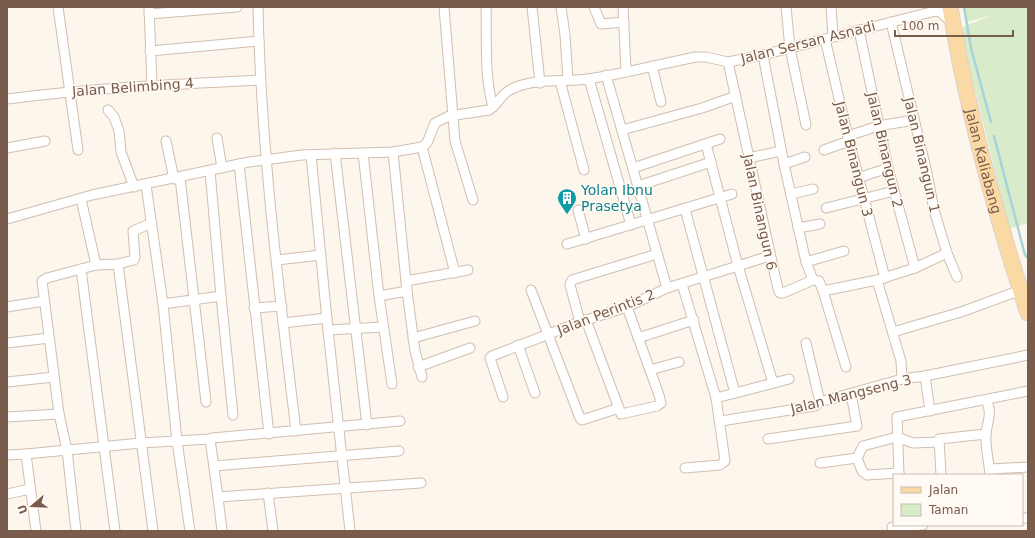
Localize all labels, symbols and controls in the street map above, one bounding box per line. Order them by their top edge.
scale bar [895,12,1013,38]
street label: Jalan Sersan Asnadi [738,18,877,67]
text: 100 m [901,19,939,33]
street label: Jalan Belimbing 4 [71,75,195,99]
street label: Jalan Binangun 2 [864,90,906,209]
street label: Jalan Binangun 1 [901,95,943,214]
street label: Jalan Binangun 3 [832,99,876,218]
street label: Jalan Kaliabang [962,106,1005,216]
street label: Jalan Binangun 6 [740,151,780,272]
place label: Yolan Ibnu Prasetya [580,182,653,214]
building icon: Yolan Ibnu Prasetya [556,187,578,215]
street label: Jalan Perintis 2 [554,286,657,338]
street label: Jalan Mangseng 3 [788,371,913,417]
legend [893,474,1023,526]
text: Jalan [928,483,958,497]
north arrow [12,486,52,526]
text: U [15,503,31,515]
text: Taman [928,503,968,517]

